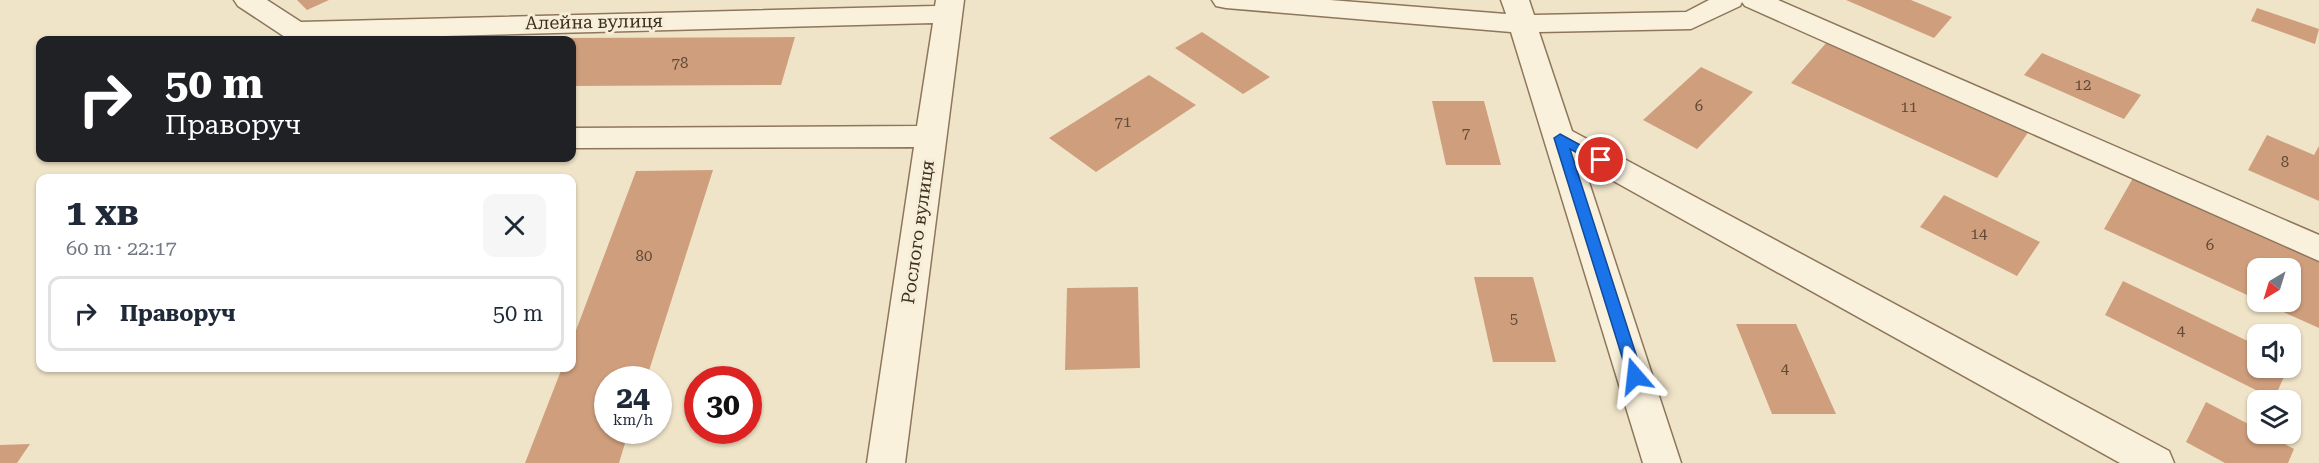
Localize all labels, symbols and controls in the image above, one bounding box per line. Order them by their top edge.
street label: Алейна вулиця [525,10,663,33]
house number: 78 [672,54,688,72]
text: 50 m [165,59,263,108]
icon: right [66,60,144,138]
house number: 12 [2075,76,2091,94]
house number: 6 [1695,97,1703,115]
house number: 11 [1901,98,1917,116]
text: Праворуч [165,109,301,141]
house number: 71 [1115,113,1131,131]
house number: 7 [1462,124,1470,142]
pin [1575,134,1626,185]
icon: arrive [1584,143,1617,176]
house number: 8 [2281,153,2289,171]
street label: Рослого вулиця [897,159,938,305]
text: 1 хв [66,192,139,234]
button: close [483,194,546,257]
house number: 14 [1971,225,1988,243]
text: 60 m · 22:17 [66,236,177,260]
house number: 6 [2206,236,2214,254]
house number: 80 [636,247,652,265]
north arrow [2247,258,2301,312]
map controls [2247,258,2301,444]
icon: right [69,297,102,330]
text: Праворуч [120,301,235,326]
text: 50 m [493,301,543,326]
house number: 5 [1510,310,1518,328]
house number: 4 [2177,322,2186,340]
button: sound [2247,324,2301,378]
position arrow [1603,344,1667,408]
house number: 4 [1781,360,1790,378]
speed limit sign: 30 [684,366,762,444]
text: 24 [616,380,650,415]
button: layers [2247,390,2301,444]
text: km/h [613,411,653,429]

